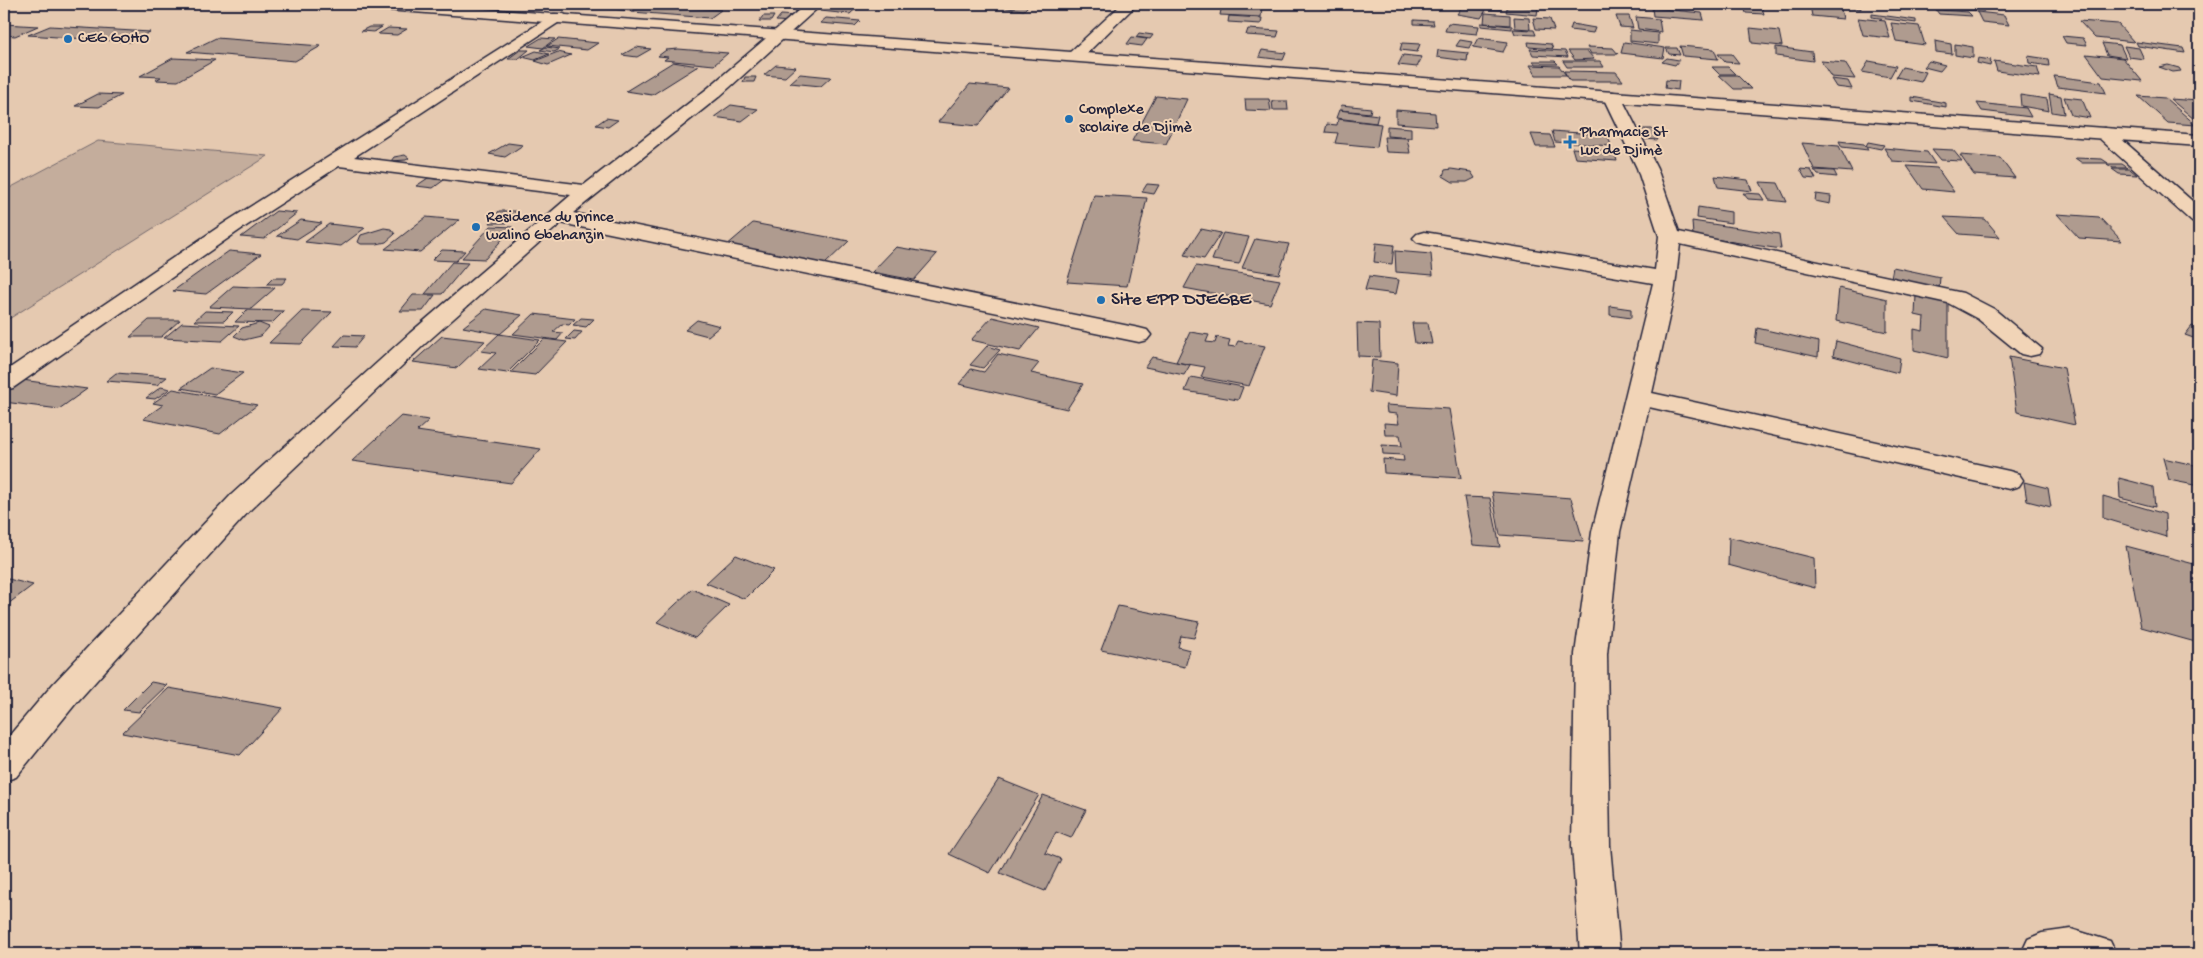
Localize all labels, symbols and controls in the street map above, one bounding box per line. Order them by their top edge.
place label: CEG GOHO [78,30,149,49]
marker: CEG GOHO [62,33,74,45]
place label: Complexe scolaire de Djimè [1079,101,1193,138]
marker: Complexe scolaire de Djimè [1063,113,1075,125]
place label: Pharmacie St Luc de Djimè [1579,124,1669,161]
marker: Pharmacie St Luc de Djimè [1564,136,1576,148]
place label: Residence du prince walino Gbehanzin [486,209,614,246]
marker: Residence du prince walino Gbehanzin [470,221,482,233]
place label: Site EPP DJEGBE [1111,289,1252,312]
marker: Site EPP DJEGBE [1095,294,1107,306]

